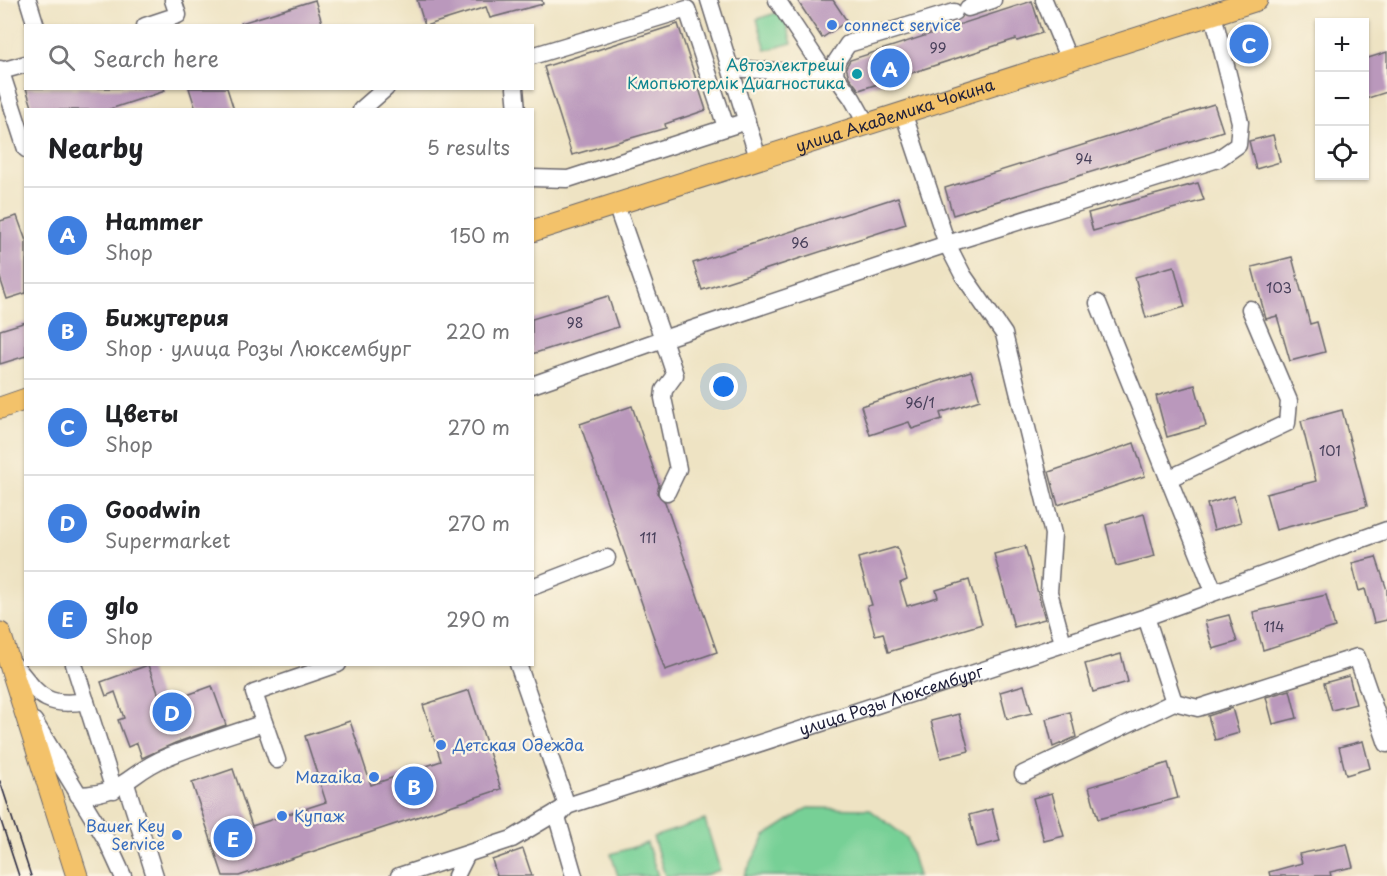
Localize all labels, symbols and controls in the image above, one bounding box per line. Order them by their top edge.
place label: connect service [844,12,961,36]
marker: connect service [825,18,839,32]
map controls [1315,18,1369,180]
button: + [1315,18,1369,72]
pin: C [1230,22,1268,66]
search box [24,24,534,90]
house number: 99 [929,37,947,58]
icon: search [45,41,78,74]
text: Search here [93,41,219,74]
pin: A [870,46,910,90]
place label: Автоэлектреші Кмопьютерлік Диагностика [627,52,845,94]
marker: Автоэлектреші Кмопьютерлік Диагностика [850,67,864,81]
street label: улица Академика Чокина [792,71,997,157]
button: − [1315,72,1369,126]
button: locate [1315,126,1369,180]
text: Nearby [48,128,143,167]
text: 5 results [427,132,510,162]
house number: 94 [1075,148,1093,169]
text: Hammer [105,204,203,237]
text: A [60,220,75,250]
text: 150 m [450,220,510,250]
house number: 96 [791,232,809,253]
text: Shop [105,237,153,267]
house number: 103 [1266,277,1292,298]
text: Бижутерия [105,300,229,333]
house number: 98 [567,312,583,333]
text: B [61,316,74,346]
text: 220 m [446,316,510,346]
text: Shop · улица Розы Люксембург [105,333,411,363]
your location [709,372,738,401]
house number: 96/1 [905,392,935,413]
text: Цветы [105,396,178,429]
text: C [60,412,75,442]
text: 270 m [447,412,510,442]
text: Shop [105,429,153,459]
house number: 101 [1319,440,1341,461]
text: Goodwin [105,492,201,525]
text: D [60,508,75,538]
text: 270 m [447,508,510,538]
text: Supermarket [105,525,231,555]
house number: 111 [639,527,657,548]
text: glo [105,588,138,621]
text: E [61,604,74,634]
text: 290 m [446,604,510,634]
house number: 114 [1264,616,1285,637]
text: Shop [105,621,153,651]
street label: улица Розы Люксембург [796,658,987,740]
pin: D [152,690,192,734]
place label: Детская Одежда [452,732,584,756]
marker: Детская Одежда [434,738,448,752]
place label: Mazaika [295,764,362,788]
pin: B [394,764,434,808]
marker: Mazaika [367,770,381,784]
place label: Купаж [294,803,345,827]
marker: Купаж [275,809,289,823]
place label: Bauer Key Service [86,813,165,855]
pin: E [214,816,252,860]
marker: Bauer Key Service [170,828,184,842]

